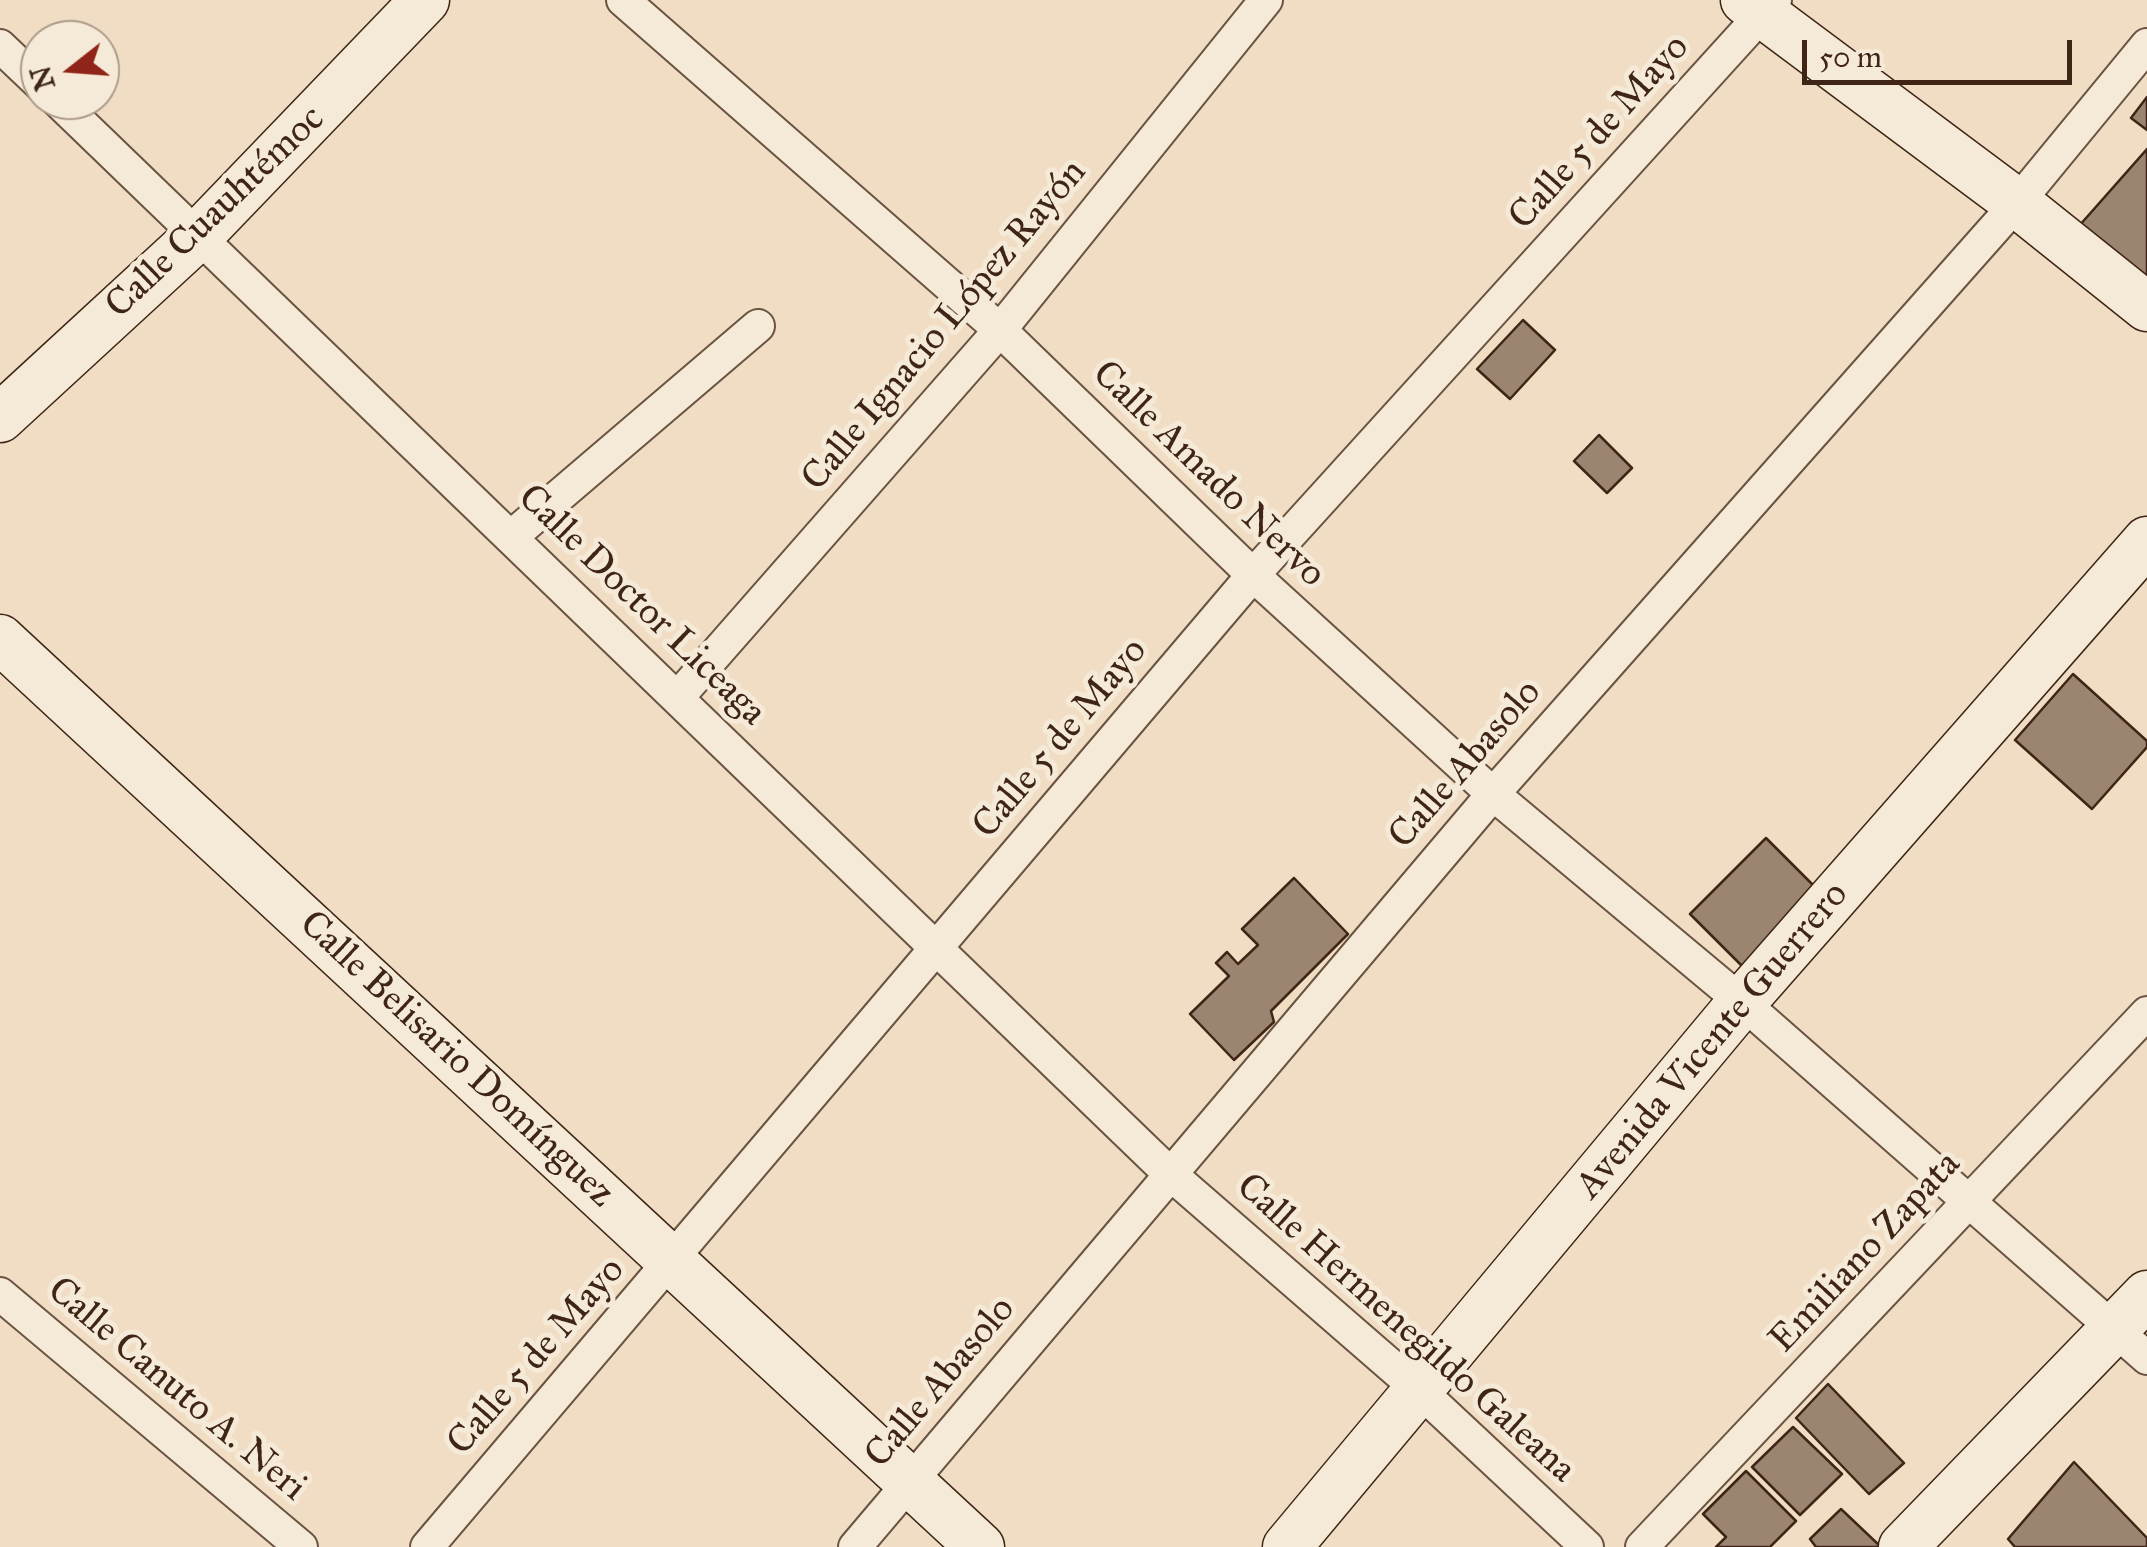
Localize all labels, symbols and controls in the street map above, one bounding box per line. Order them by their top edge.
north arrow [20,20,120,120]
scale bar [1807,20,2077,82]
street label: Calle 5 de Mayo [1500,26,1700,240]
text: 50 m [1819,39,1882,75]
text: N [23,62,63,95]
street label: Calle Cuauhtémoc [97,97,335,329]
street label: Calle Ignacio López Rayón [793,151,1097,501]
street label: Calle Amado Nervo [1082,352,1334,598]
street label: Calle Doctor Liceaga [508,476,774,736]
street label: Calle 5 de Mayo [964,630,1158,848]
street label: Calle Abasolo [1380,671,1552,859]
street label: Avenida Vicente Guerrero [1567,873,1859,1209]
street label: Calle Belisario Domínguez [289,902,623,1218]
street label: Emiliano Zapata [1761,1143,1971,1363]
street label: Calle Hermenegildo Galeana [1226,1165,1584,1493]
street label: Calle 5 de Mayo [439,1249,635,1465]
street label: Calle Canuto A. Neri [37,1268,315,1512]
street label: Calle Abasolo [856,1288,1026,1478]

